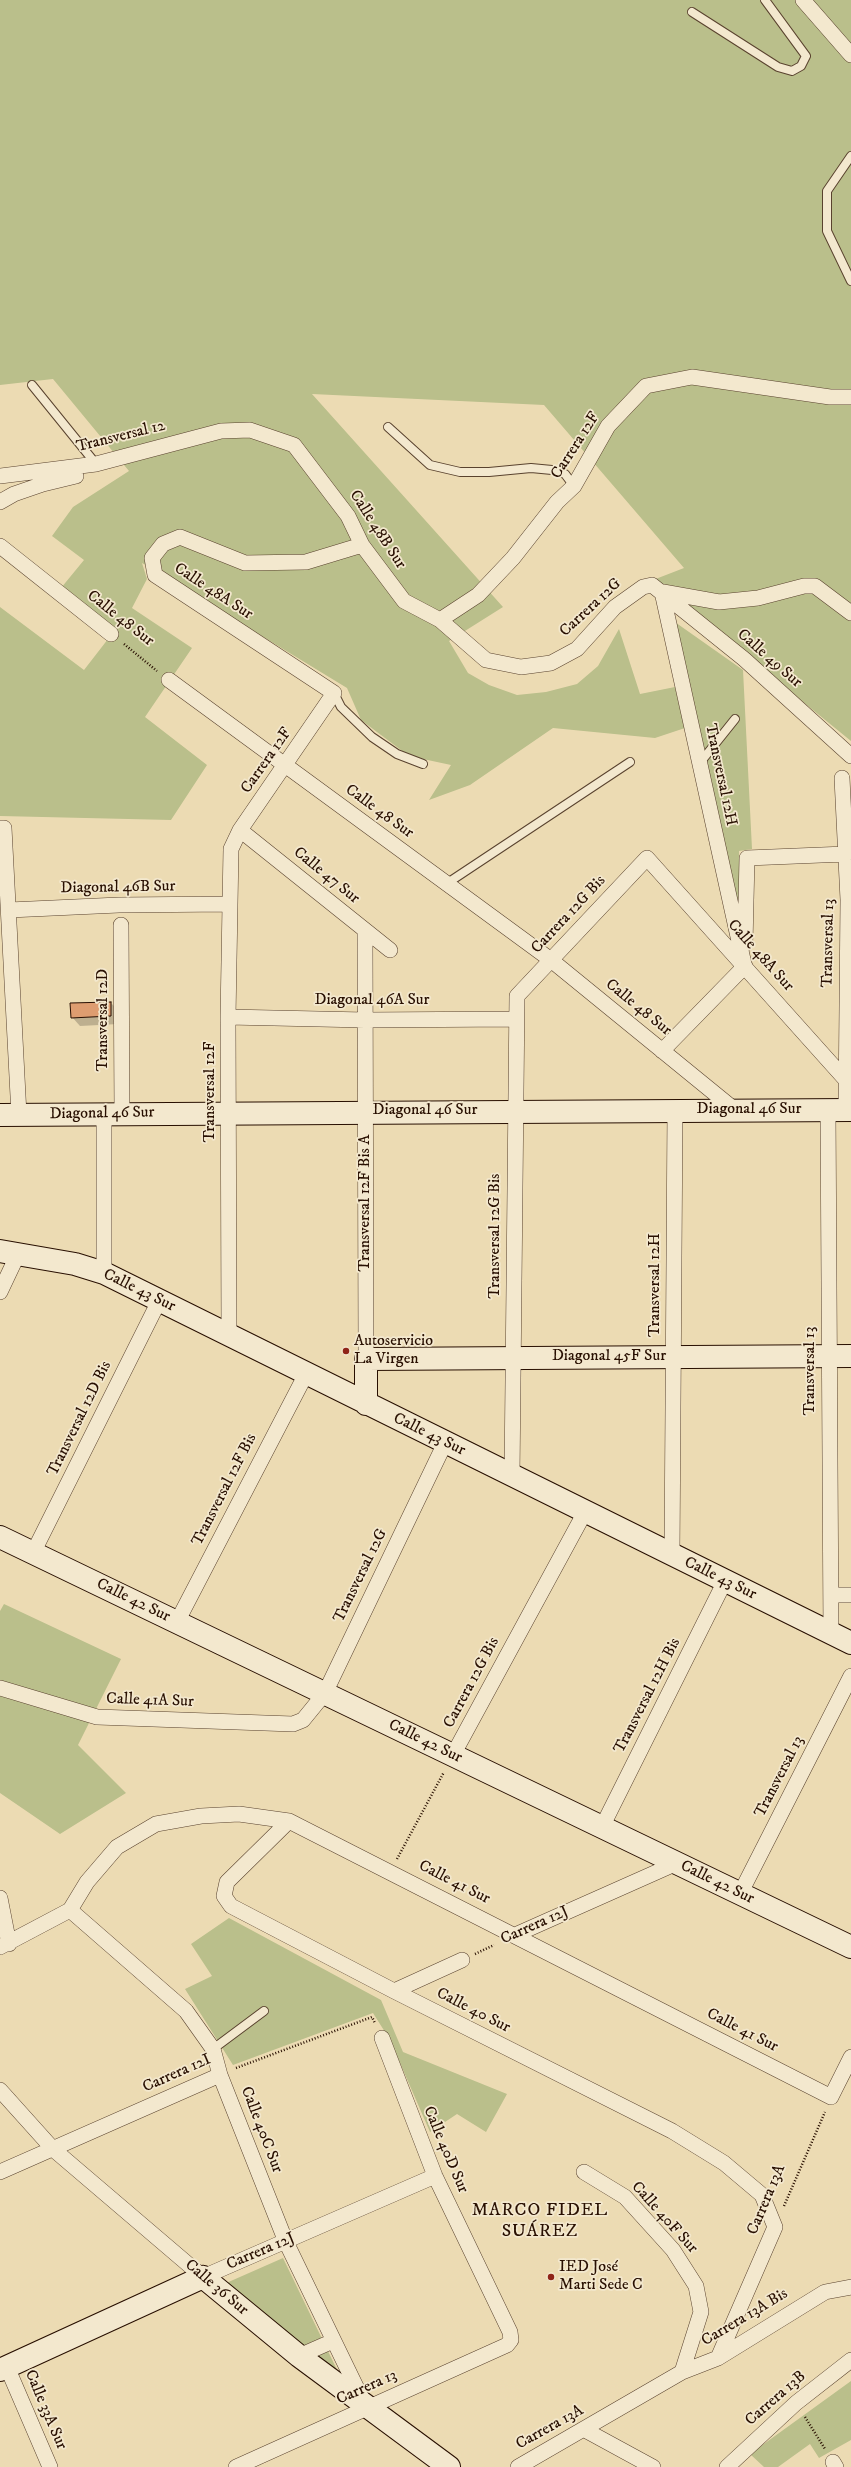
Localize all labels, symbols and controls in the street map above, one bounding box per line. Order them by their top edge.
street label: Carrera 12F [547,409,605,483]
street label: Transversal 12 [75,417,167,457]
street label: Calle 48B Sur [344,487,410,573]
street label: Calle 48A Sur [170,559,256,625]
street label: Carrera 12G [556,575,626,641]
street label: Calle 48 Sur [83,587,157,651]
street label: Calle 49 Sur [733,626,805,692]
street label: Transversal 12H [700,722,740,828]
street label: Carrera 12F [237,724,297,798]
street label: Calle 48 Sur [341,781,417,843]
street label: Calle 47 Sur [289,843,363,909]
street label: Carrera 12G Bis [528,872,610,958]
street label: Diagonal 46B Sur [60,877,176,899]
street label: Transversal 13 [819,898,839,988]
street label: Calle 48A Sur [723,916,797,996]
street label: Transversal 12D [94,969,114,1071]
street label: Calle 48 Sur [601,975,675,1041]
street label: Diagonal 46A Sur [314,991,430,1011]
street label: Transversal 12F [201,1042,221,1142]
street label: Diagonal 46 Sur [697,1100,801,1120]
street label: Diagonal 46 Sur [373,1101,477,1121]
street label: Diagonal 46 Sur [49,1103,155,1125]
street label: Transversal 12F Bis A [356,1135,376,1271]
street label: Transversal 12G Bis [486,1174,506,1298]
street label: Transversal 12H [646,1233,666,1337]
street label: Calle 43 Sur [100,1265,178,1317]
street label: Transversal 13 [801,1327,821,1415]
place label: Autoservicio La Virgen [354,1332,433,1370]
marker: Autoservicio La Virgen [341,1346,351,1356]
street label: Diagonal 45F Sur [552,1347,666,1367]
street label: Transversal 12D Bis [44,1358,116,1480]
street label: Calle 43 Sur [390,1409,468,1461]
street label: Transversal 12F Bis [188,1431,262,1549]
street label: Transversal 12G [330,1526,392,1626]
street label: Calle 43 Sur [681,1553,759,1605]
street label: Calle 42 Sur [93,1575,173,1627]
street label: Carrera 12G Bis [440,1634,504,1732]
street label: Transversal 12H Bis [611,1635,685,1757]
street label: Calle 41A Sur [106,1690,194,1712]
street label: Calle 42 Sur [385,1716,465,1768]
street label: Transversal 13 [751,1733,809,1821]
street label: Calle 41 Sur [415,1857,493,1909]
street label: Calle 42 Sur [677,1857,757,1909]
street label: Carrera 12J [498,1903,572,1949]
street label: Calle 40 Sur [433,1984,513,2038]
street label: Calle 41 Sur [703,2005,781,2057]
street label: Carrera 12I [140,2050,214,2098]
street label: Calle 40C Sur [236,2084,286,2176]
street label: Calle 40D Sur [418,2104,472,2196]
street label: Carrera 13A [744,2162,790,2238]
street label: Calle 40F Sur [627,2178,701,2258]
district label: MARCO FIDEL SUÁREZ [472,2200,608,2242]
street label: Carrera 12J [224,2229,298,2275]
street label: Calle 36 Sur [180,2256,252,2320]
place label: IED José Marti Sede C [559,2258,643,2296]
marker: IED José Marti Sede C [546,2272,556,2282]
street label: Carrera 13A Bis [698,2285,792,2351]
street label: Carrera 13 [334,2366,400,2410]
street label: Calle 33A Sur [20,2367,70,2453]
street label: Carrera 13B [742,2367,810,2431]
street label: Carrera 13A [513,2402,587,2454]

